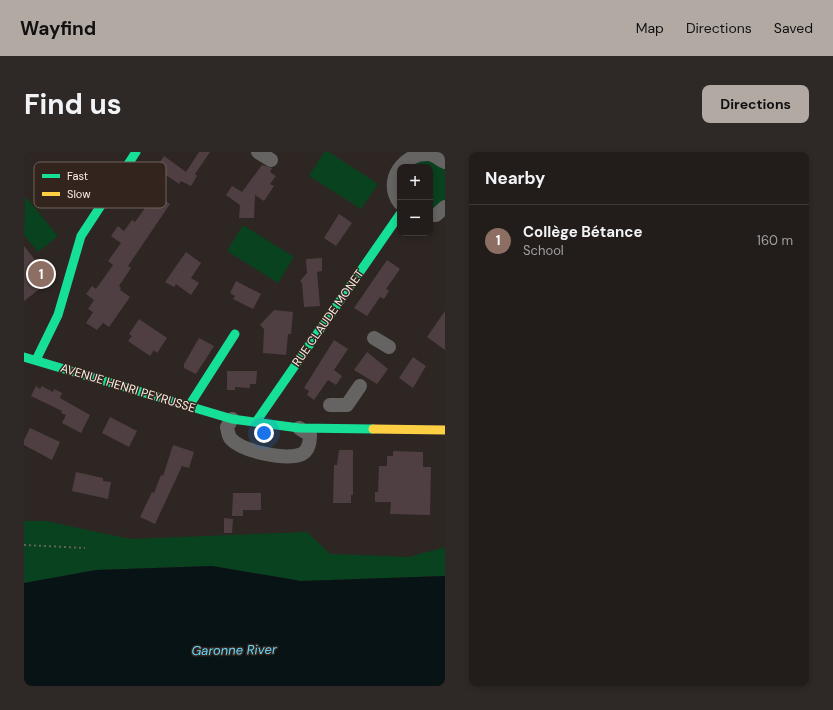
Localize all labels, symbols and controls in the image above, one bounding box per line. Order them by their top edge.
text: Wayfind [20,16,96,41]
text: Map [636,19,664,37]
text: Directions [686,19,752,37]
text: Saved [774,19,813,37]
button: Directions [702,85,809,123]
text: Find us [24,86,122,123]
legend [34,162,166,208]
map controls [397,164,433,236]
button: + [397,164,433,200]
text: Nearby [485,167,545,189]
text: Fast [67,169,88,183]
text: Slow [67,187,91,201]
button: − [397,200,433,236]
text: Collège Bétance [523,222,642,242]
text: 1 [496,232,500,249]
text: 160 m [757,232,793,249]
text: School [523,242,564,259]
pin: 1 [28,259,54,289]
street label: RUE CLAUDE MONET [289,266,368,370]
street label: AVENUE HENRI PEYRUSSE [58,360,198,416]
your location [254,423,274,443]
water label: Garonne River [191,641,278,659]

